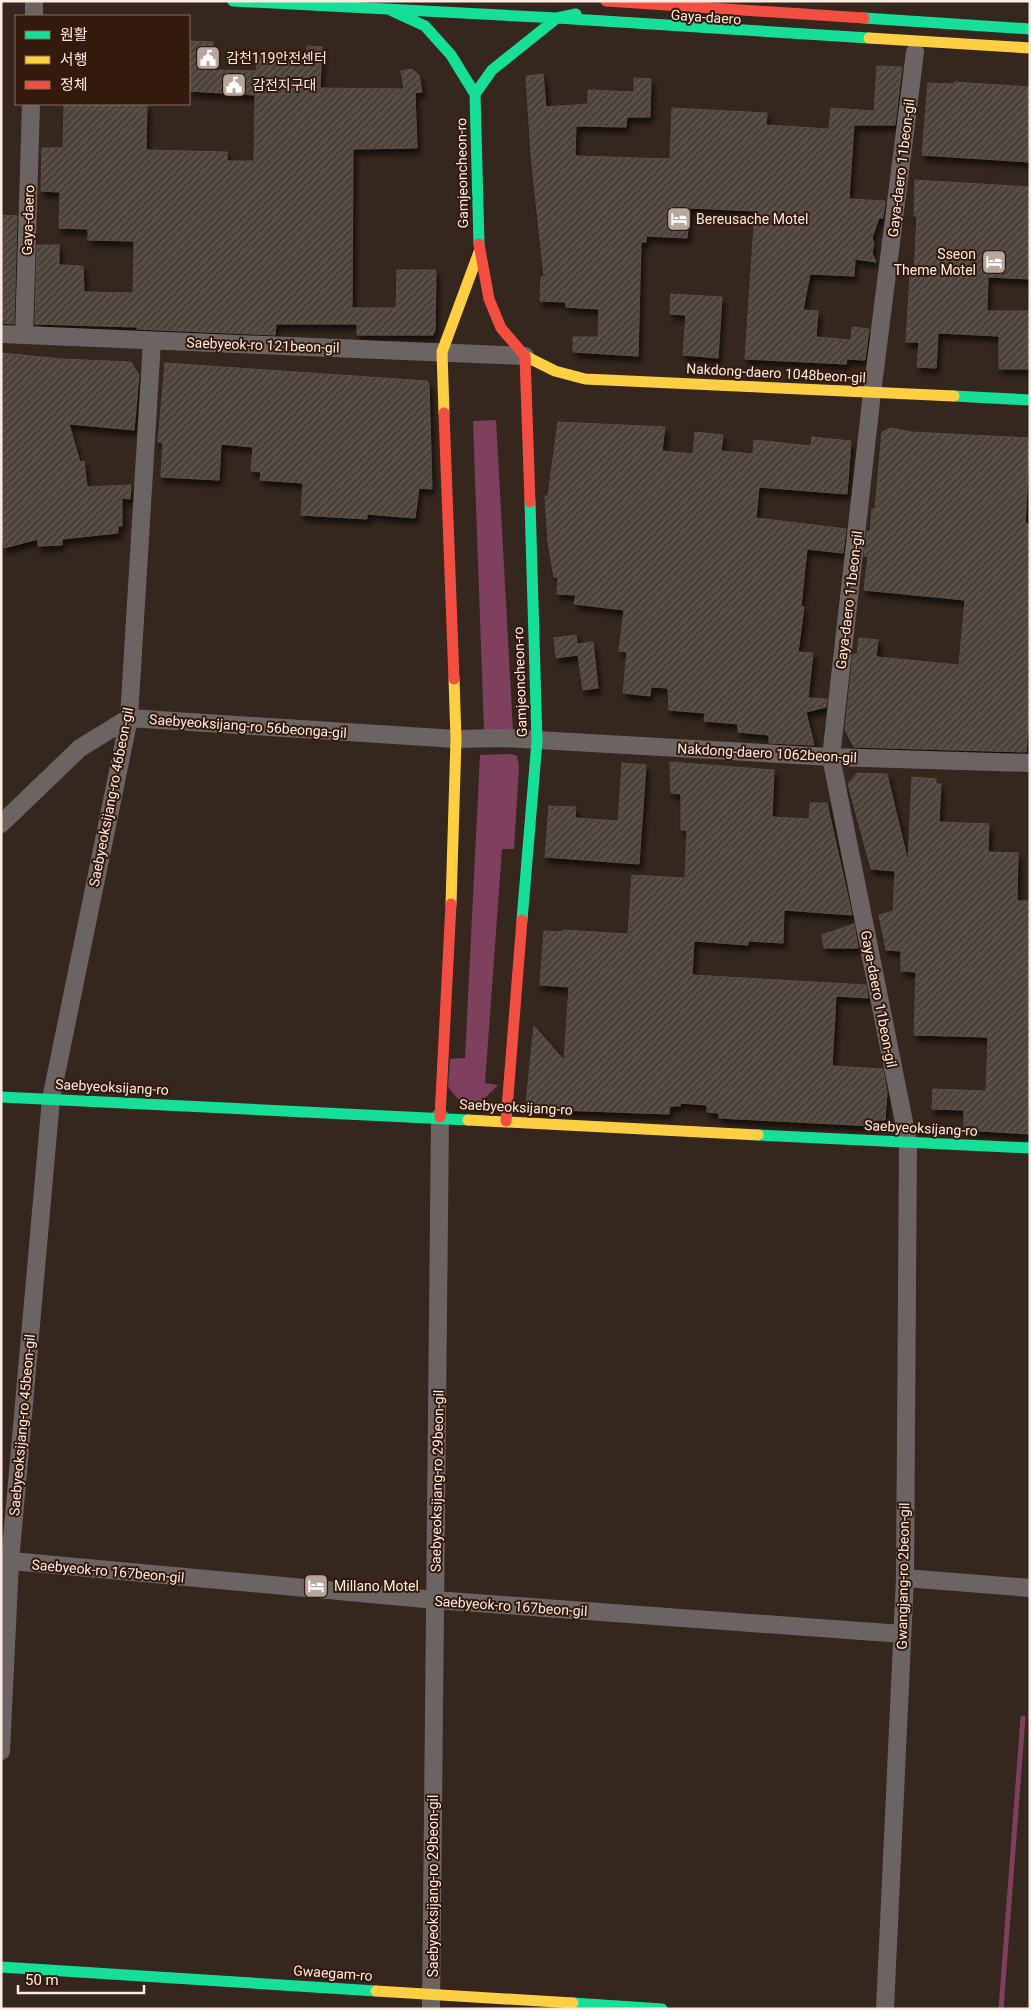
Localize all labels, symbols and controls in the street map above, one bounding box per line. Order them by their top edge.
street label: Gaya-daero [670,7,742,27]
legend [15,15,190,105]
text: 원활 [60,26,88,44]
public building icon: 감천119안전센터 [195,45,221,71]
place label: 감천119안전센터 [226,50,327,66]
text: 서행 [60,51,88,69]
public building icon: 감전지구대 [221,72,247,98]
text: 정체 [60,76,88,94]
place label: 감전지구대 [252,77,316,93]
street label: Gaya-daero 11beon-gil [885,98,917,238]
street label: Gamjeoncheon-ro [453,118,471,228]
street label: Gaya-daero [19,184,37,256]
hotel icon: Bereusache Motel [666,206,692,232]
place label: Bereusache Motel [696,211,808,227]
place label: Sseon Theme Motel [894,246,976,278]
hotel icon: Sseon Theme Motel [981,249,1007,275]
street label: Saebyeok-ro 121beon-gil [186,334,340,356]
street label: Nakdong-daero 1048beon-gil [686,360,866,386]
street label: Gaya-daero 11beon-gil [833,530,865,670]
street label: Gamjeoncheon-ro [510,626,530,738]
street label: Saebyeoksijang-ro 46beon-gil [86,706,136,888]
street label: Saebyeoksijang-ro 56beonga-gil [149,711,347,741]
street label: Nakdong-daero 1062beon-gil [677,740,857,766]
street label: Gaya-daero 11beon-gil [858,929,900,1069]
street label: Saebyeoksijang-ro [55,1076,169,1098]
street label: Saebyeoksijang-ro [459,1096,573,1118]
street label: Saebyeoksijang-ro [864,1117,978,1139]
street label: Saebyeoksijang-ro 45beon-gil [6,1333,38,1517]
street label: Saebyeoksijang-ro 29beon-gil [427,1390,447,1572]
street label: Gwangjang-ro 2beon-gil [894,1502,912,1650]
street label: Saebyeok-ro 167beon-gil [31,1556,185,1586]
hotel icon: Millano Motel [303,1573,329,1599]
place label: Millano Motel [334,1578,419,1594]
street label: Saebyeok-ro 167beon-gil [434,1593,588,1619]
street label: Saebyeoksijang-ro 29beon-gil [425,1795,441,1977]
scale bar [18,1962,144,1994]
street label: Gwaegam-ro [293,1962,373,1984]
text: 50 m [25,1971,59,1989]

